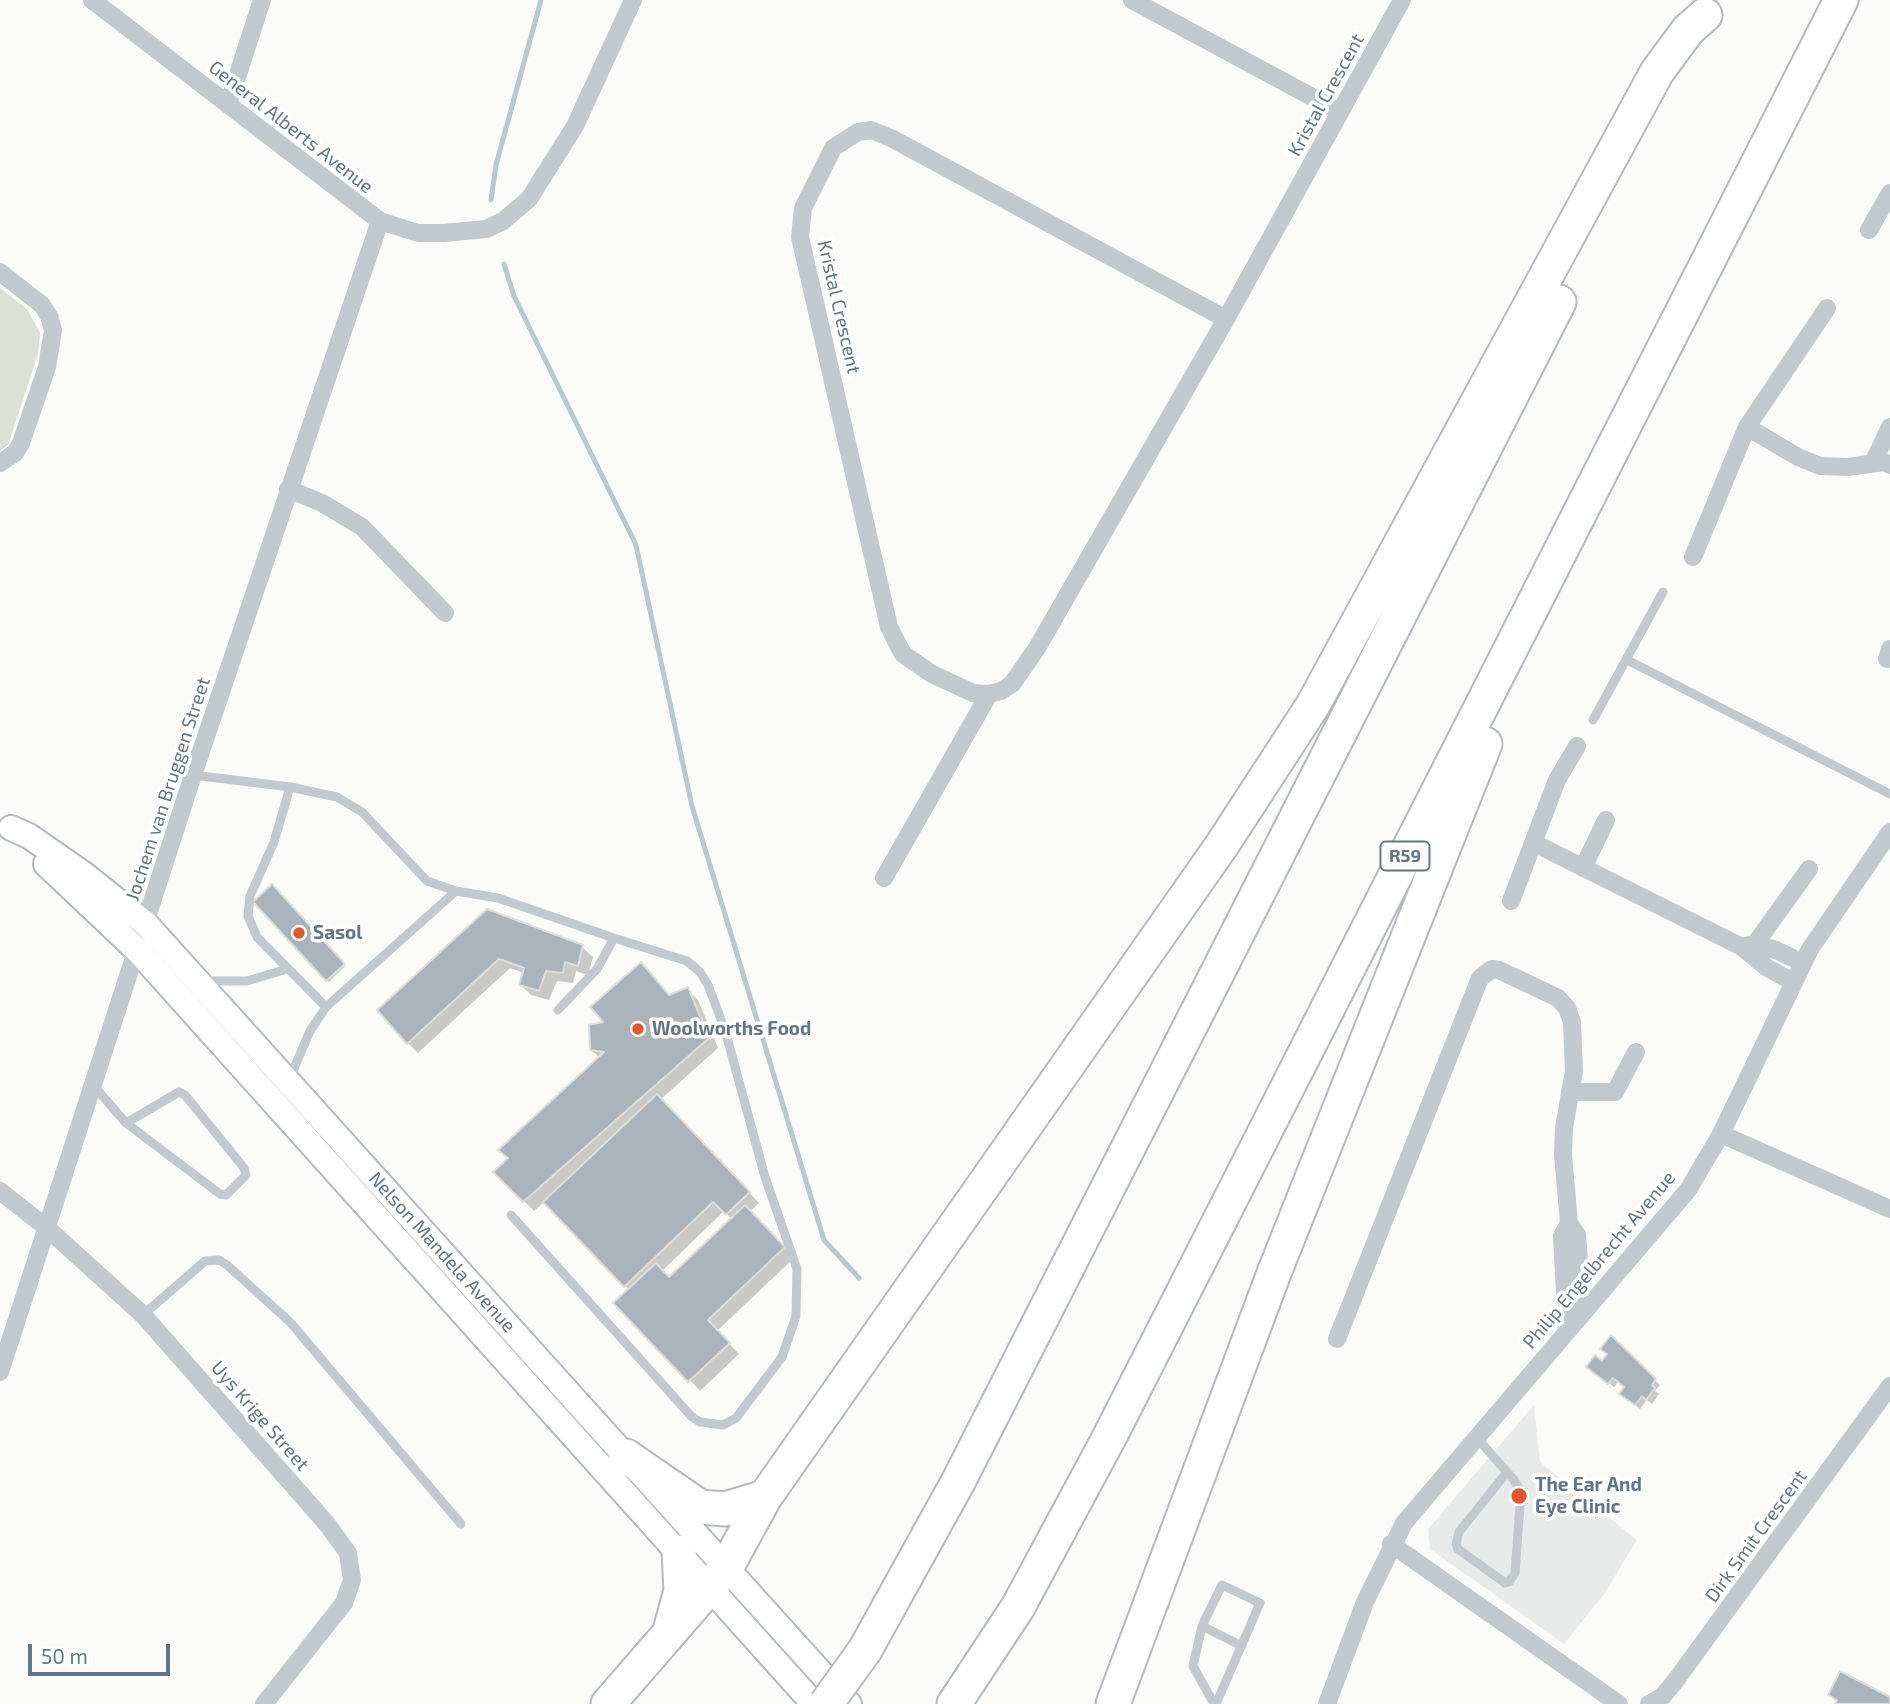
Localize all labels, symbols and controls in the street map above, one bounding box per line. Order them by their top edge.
street label: Kristal Crescent [1283,30,1369,160]
street label: General Alberts Avenue [204,56,378,198]
street label: Kristal Crescent [813,238,865,376]
street label: Jochem van Bruggen Street [121,674,215,904]
road number: R59 [1380,842,1430,870]
place label: Sasol [313,922,362,944]
marker: Sasol [291,925,307,941]
place label: Woolworths Food [652,1018,811,1040]
marker: Woolworths Food [630,1021,646,1037]
street label: Nelson Mandela Avenue [364,1167,520,1337]
street label: Philip Engelbrecht Avenue [1518,1167,1680,1353]
street label: Uys Krige Street [206,1356,314,1476]
street label: Dirk Smit Crescent [1700,1465,1812,1607]
place label: The Ear And Eye Clinic [1535,1474,1642,1518]
marker: The Ear And Eye Clinic [1509,1486,1529,1506]
scale bar [32,1630,173,1674]
text: 50 m [41,1643,88,1668]

